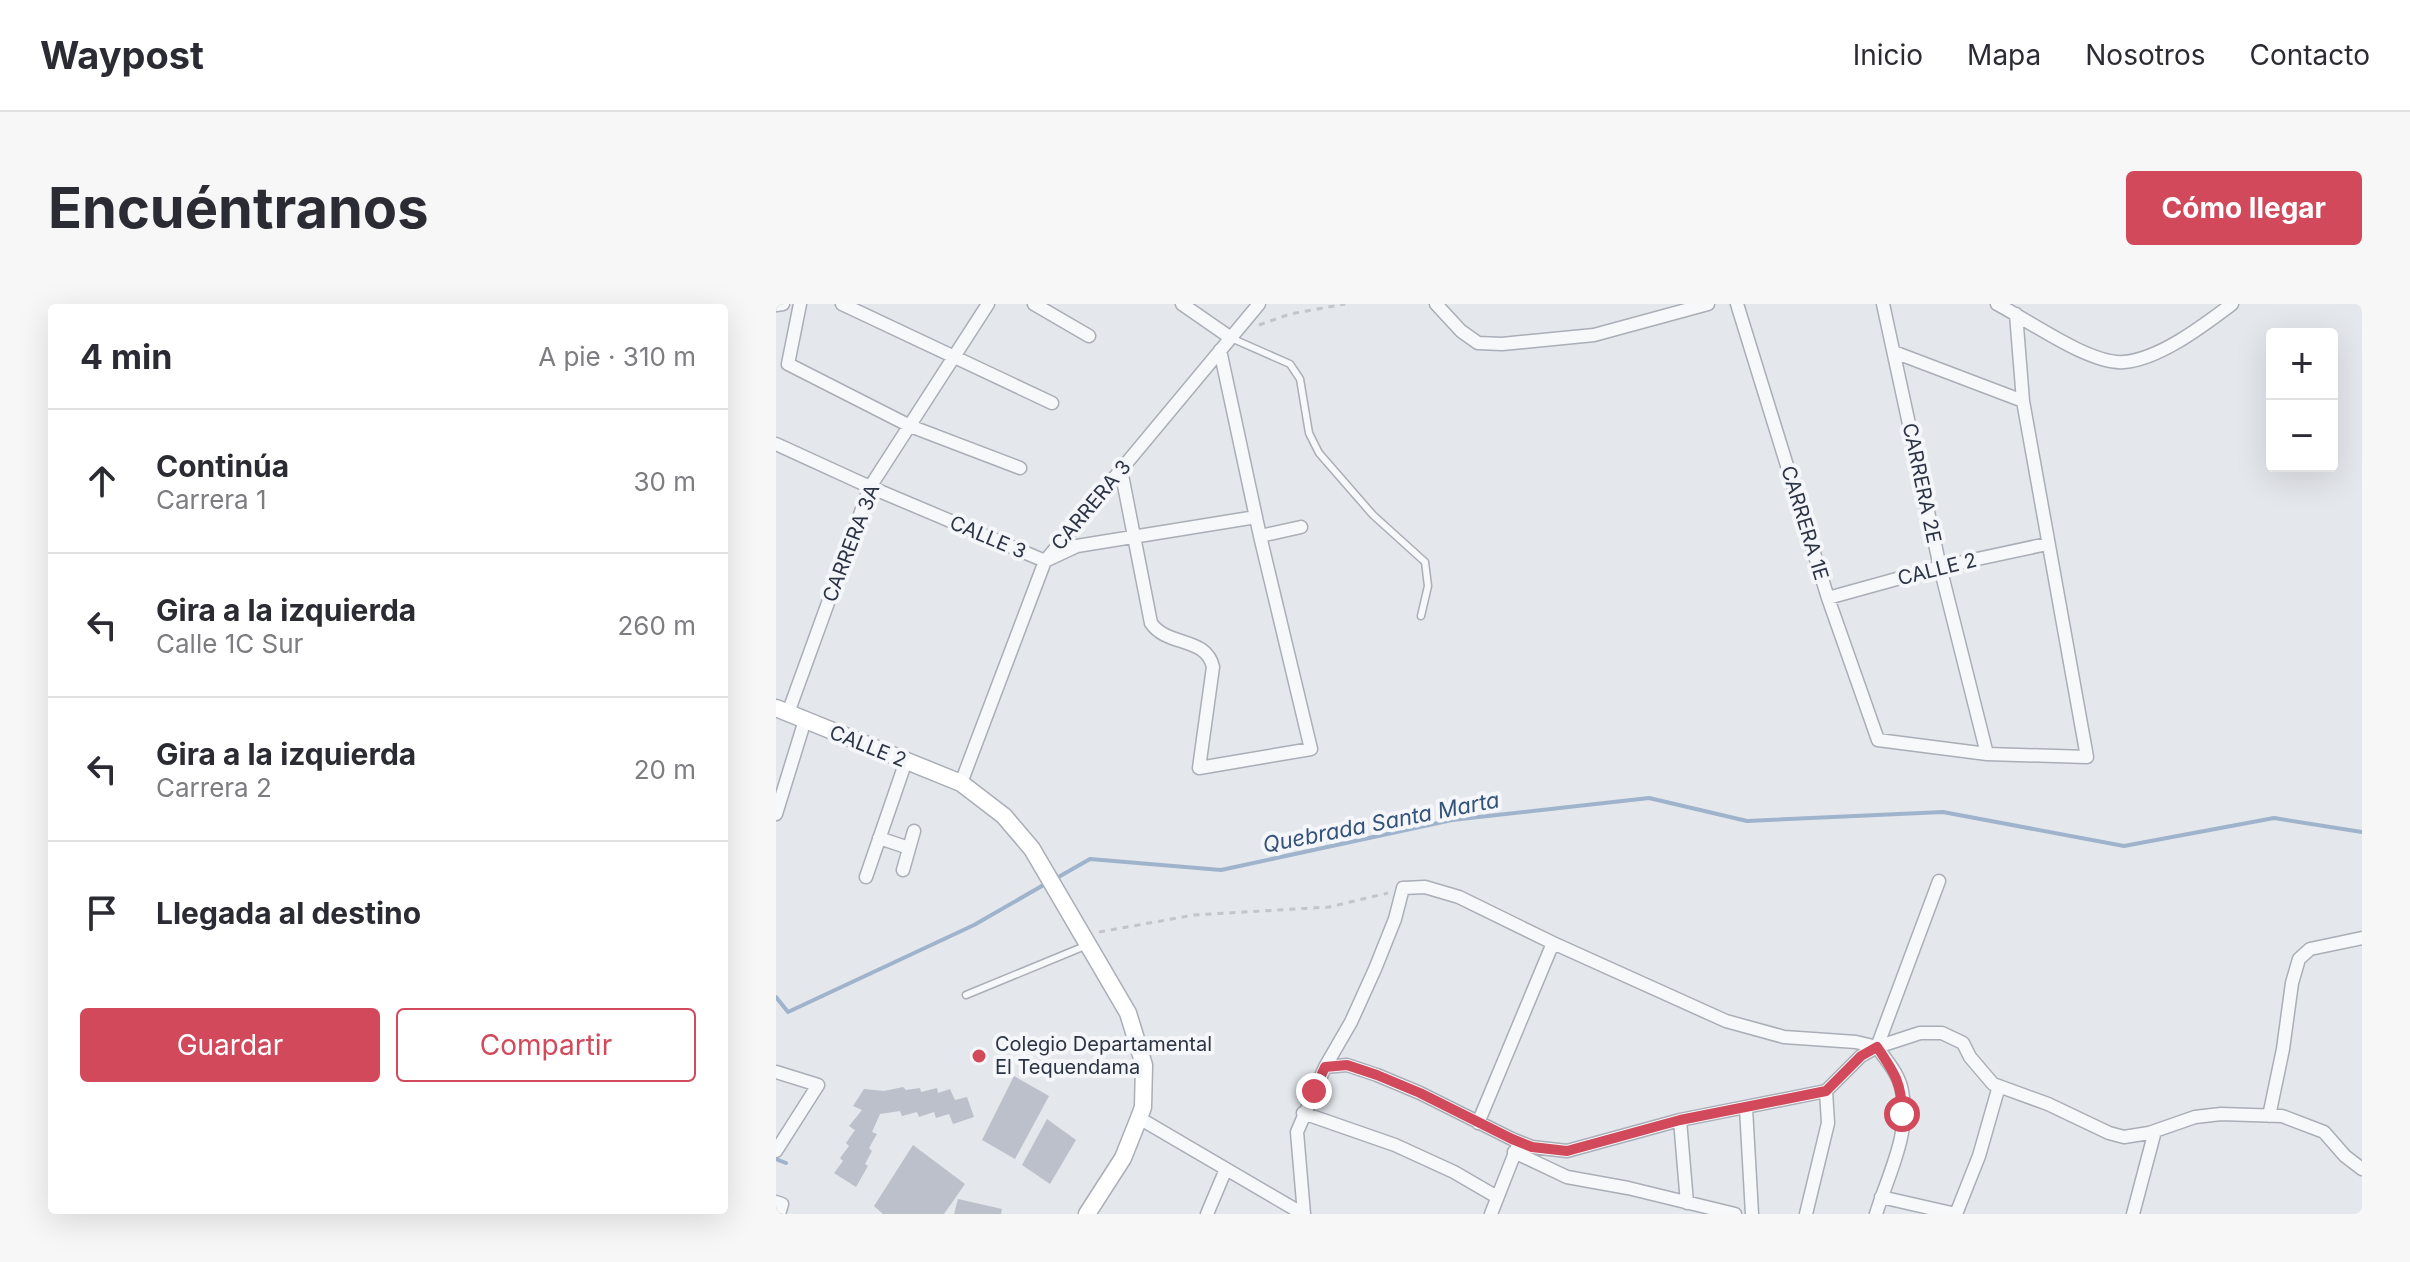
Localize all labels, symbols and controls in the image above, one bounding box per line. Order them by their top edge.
text: Waypost [40,32,204,78]
text: Inicio [1853,38,1923,72]
text: Mapa [1967,38,2041,72]
text: Nosotros [2085,38,2206,72]
text: Contacto [2250,38,2370,72]
button: Cómo llegar [2126,171,2362,245]
text: Encuéntranos [48,174,429,242]
map controls [2266,328,2338,472]
button: + [2266,328,2338,400]
text: 4 min [80,336,172,377]
text: A pie · 310 m [538,341,696,372]
button: − [2266,400,2338,472]
street label: CARRERA 2E [1898,421,1946,545]
text: Continúa [156,448,289,484]
street label: CARRERA 3 [1046,455,1136,555]
icon: ahead [80,459,124,503]
street label: CARRERA 1E [1776,463,1834,583]
text: 30 m [633,466,696,497]
street label: CARRERA 3A [818,481,885,605]
text: Carrera 1 [156,484,267,515]
street label: CALLE 3 [946,510,1030,564]
street label: CALLE 2 [1895,548,1979,590]
text: Gira a la izquierda [156,592,416,628]
icon: left [80,603,124,647]
text: 260 m [618,610,696,641]
text: Calle 1C Sur [156,628,303,659]
street label: CALLE 2 [826,720,910,772]
text: Gira a la izquierda [156,736,416,772]
icon: left [80,747,124,791]
text: 20 m [634,754,696,785]
text: Carrera 2 [156,772,272,803]
water label: Quebrada Santa Marta [1261,786,1501,858]
icon: arrive [80,891,124,935]
text: Llegada al destino [156,895,421,931]
button: Guardar [80,1008,380,1082]
button: Compartir [396,1008,696,1082]
place label: Colegio Departamental El Tequendama [995,1032,1212,1079]
marker: Colegio Departamental El Tequendama [970,1047,988,1065]
route end [1296,1073,1332,1109]
route start [1884,1096,1920,1132]

